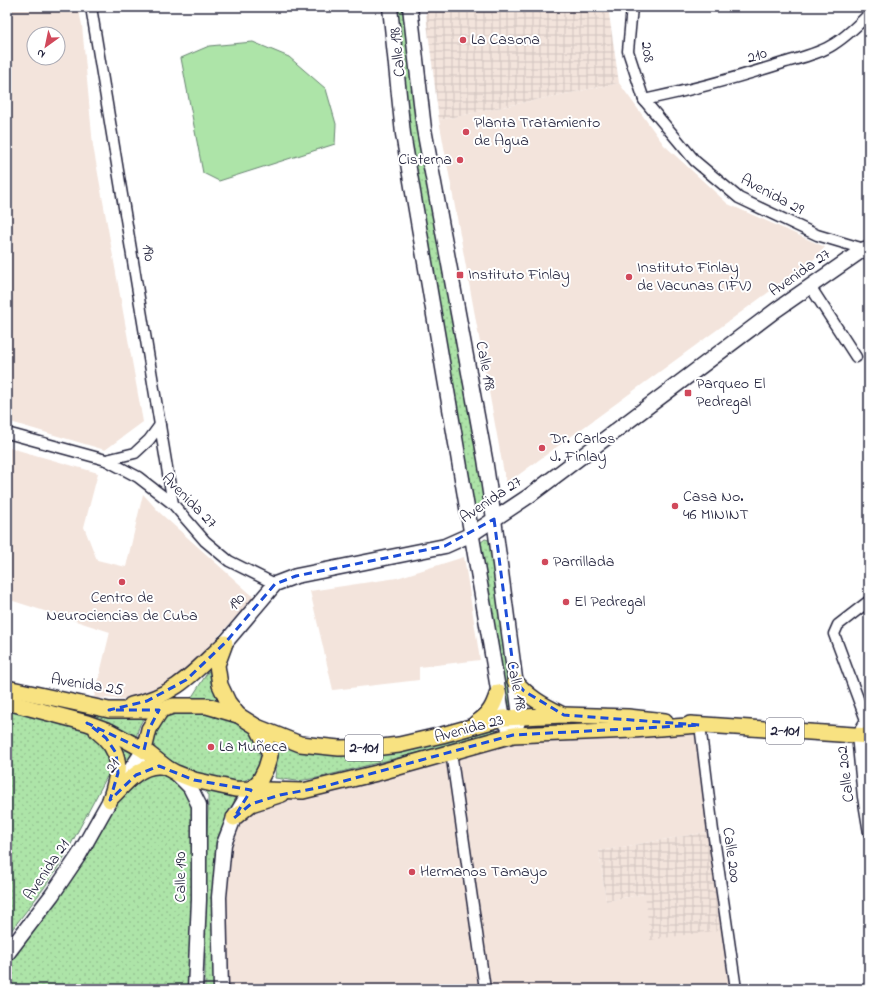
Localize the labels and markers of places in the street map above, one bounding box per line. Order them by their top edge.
place label: La Casona [471,28,540,52]
marker: La Casona [458,35,468,45]
place label: Planta Tratamiento de Agua [474,111,600,153]
marker: Planta Tratamiento de Agua [461,127,471,137]
place label: Cisterna [398,148,452,172]
marker: Cisterna [455,155,465,165]
place label: Instituto Finlay de Vacunas (IFV) [637,256,752,298]
place label: Instituto Finlay [468,263,570,287]
marker: Instituto Finlay [455,270,465,280]
marker: Instituto Finlay de Vacunas (IFV) [624,272,634,282]
place label: Parqueo El Pedregal [696,372,766,414]
marker: Parqueo El Pedregal [683,388,693,398]
place label: Dr. Carlos J. Finlay [549,427,616,469]
marker: Dr. Carlos J. Finlay [537,443,547,453]
place label: Casa No. 46 MININT [683,485,749,527]
marker: Casa No. 46 MININT [670,501,680,511]
place label: Parrillada [553,550,614,574]
marker: Parrillada [540,557,550,567]
marker: Centro de Neurociencias de Cuba [117,577,127,587]
place label: Centro de Neurociencias de Cuba [46,586,198,628]
place label: El Pedregal [574,590,646,614]
marker: El Pedregal [561,597,571,607]
place label: La Muñeca [219,735,287,759]
marker: La Muñeca [206,742,216,752]
place label: Hermanos Tamayo [420,860,547,884]
marker: Hermanos Tamayo [407,867,417,877]

